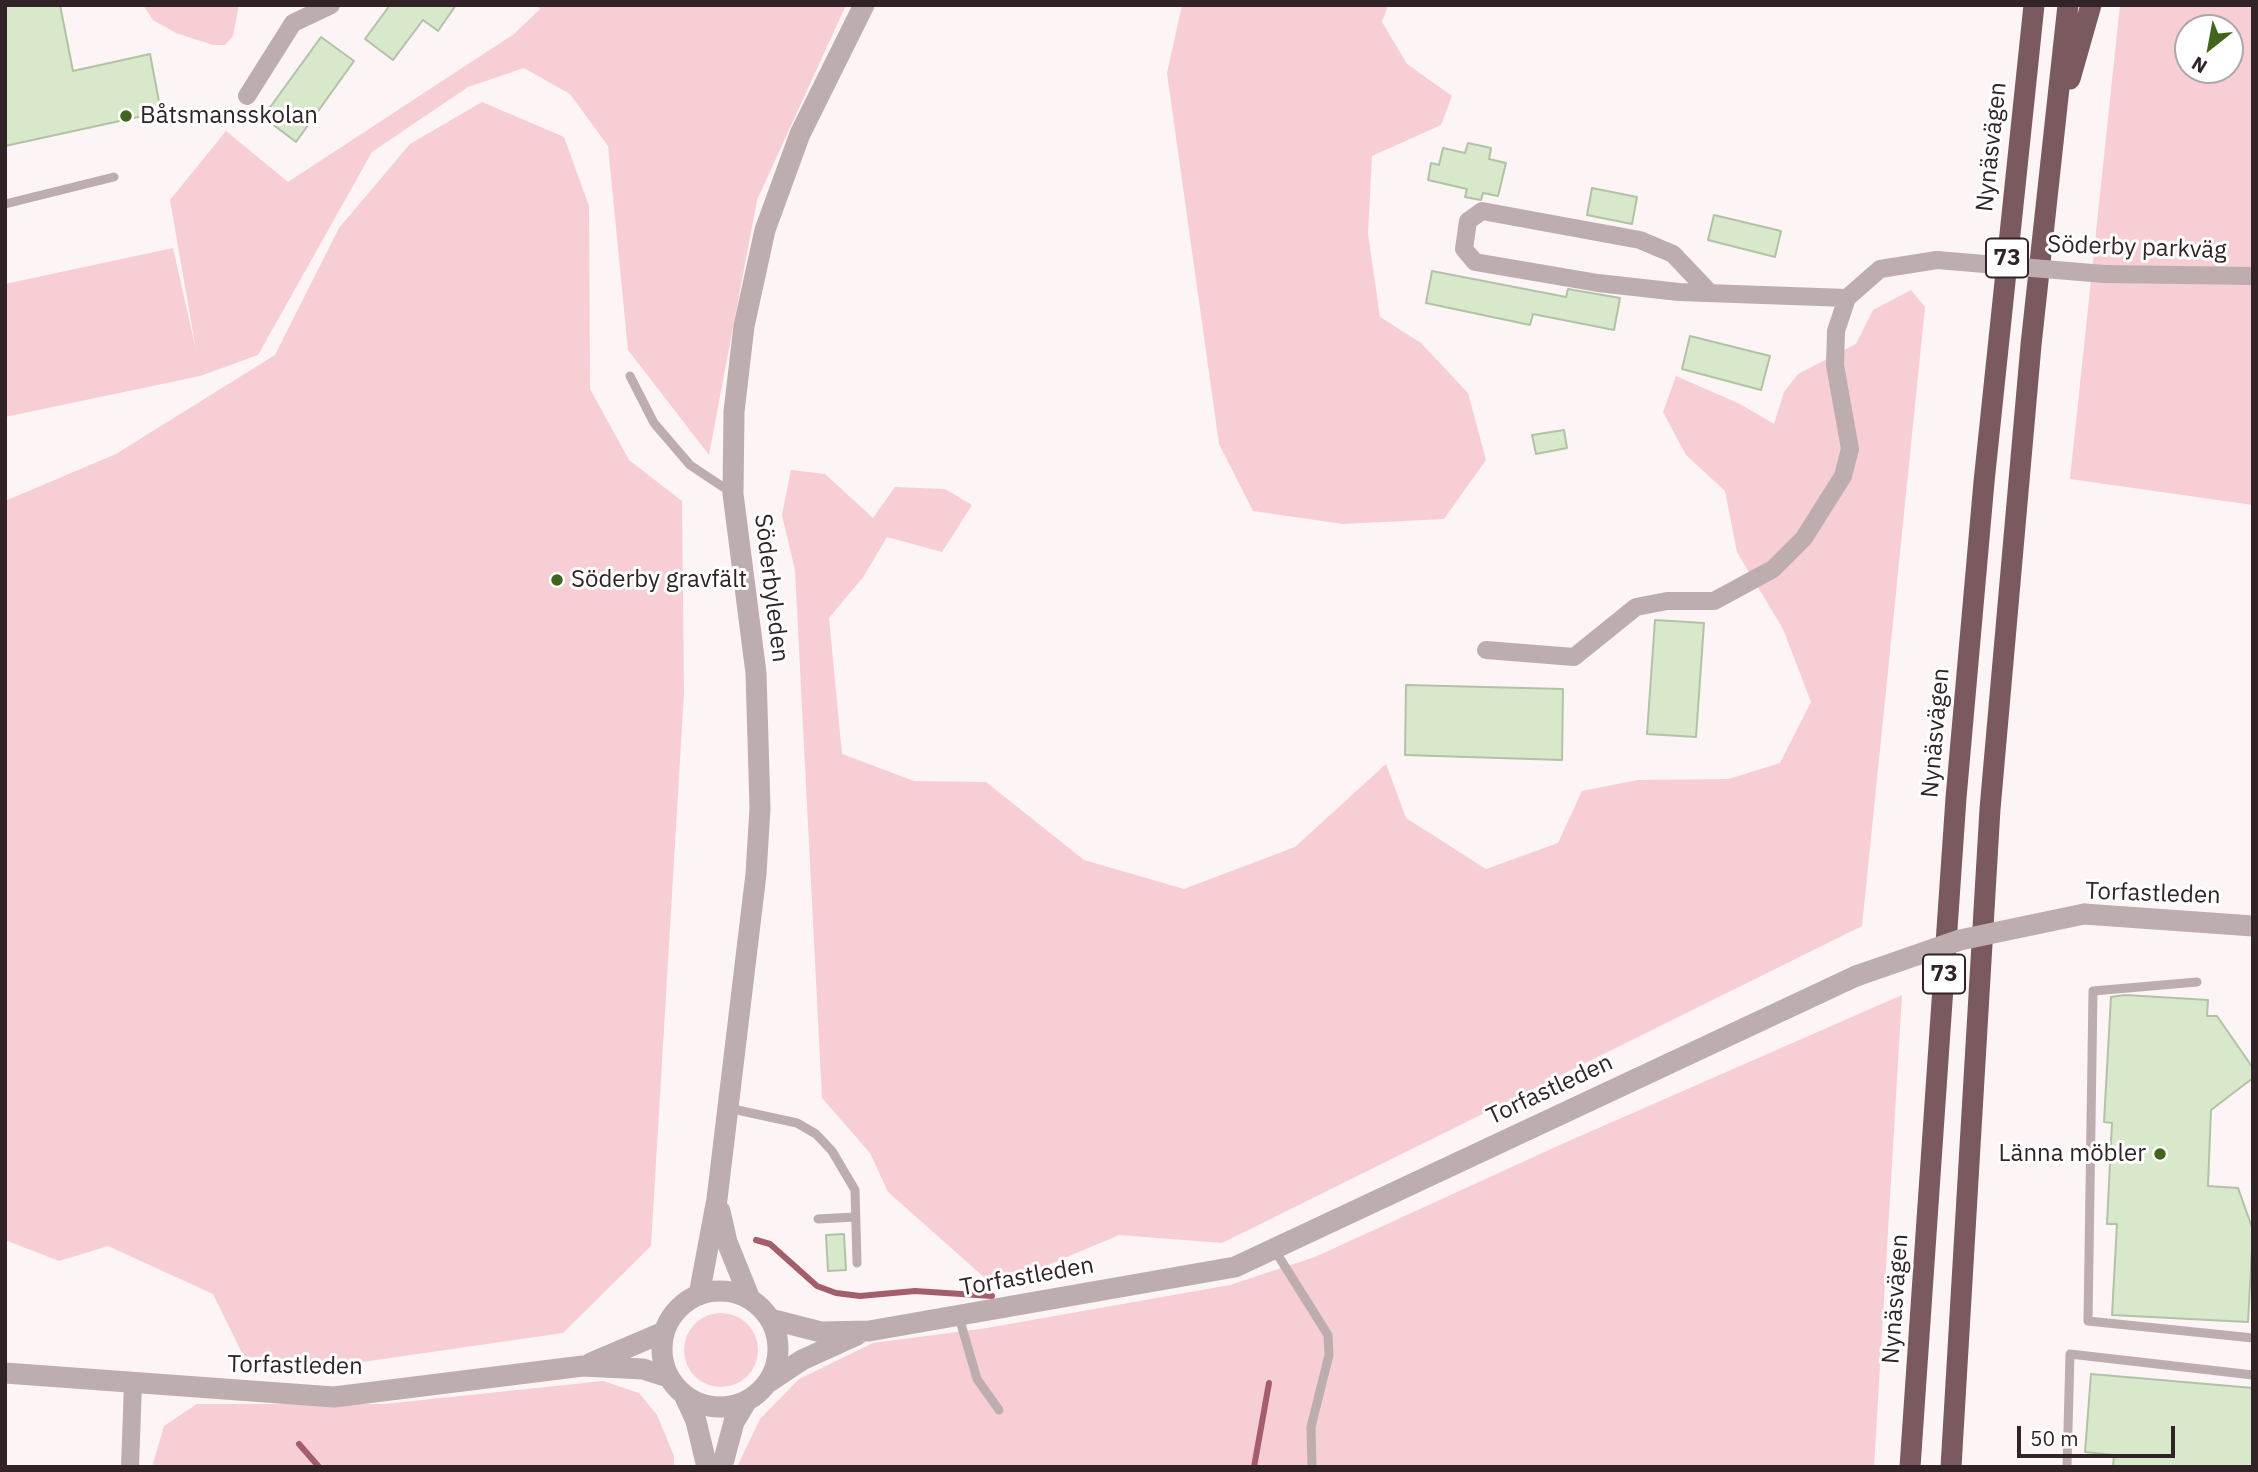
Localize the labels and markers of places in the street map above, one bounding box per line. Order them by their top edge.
place label: Båtsmansskolan [140,102,318,130]
marker: Båtsmansskolan [118,108,134,124]
place label: Söderby gravfält [571,566,747,594]
marker: Söderby gravfält [549,572,565,588]
place label: Länna möbler [1999,1140,2146,1168]
marker: Länna möbler [2152,1146,2168,1162]

